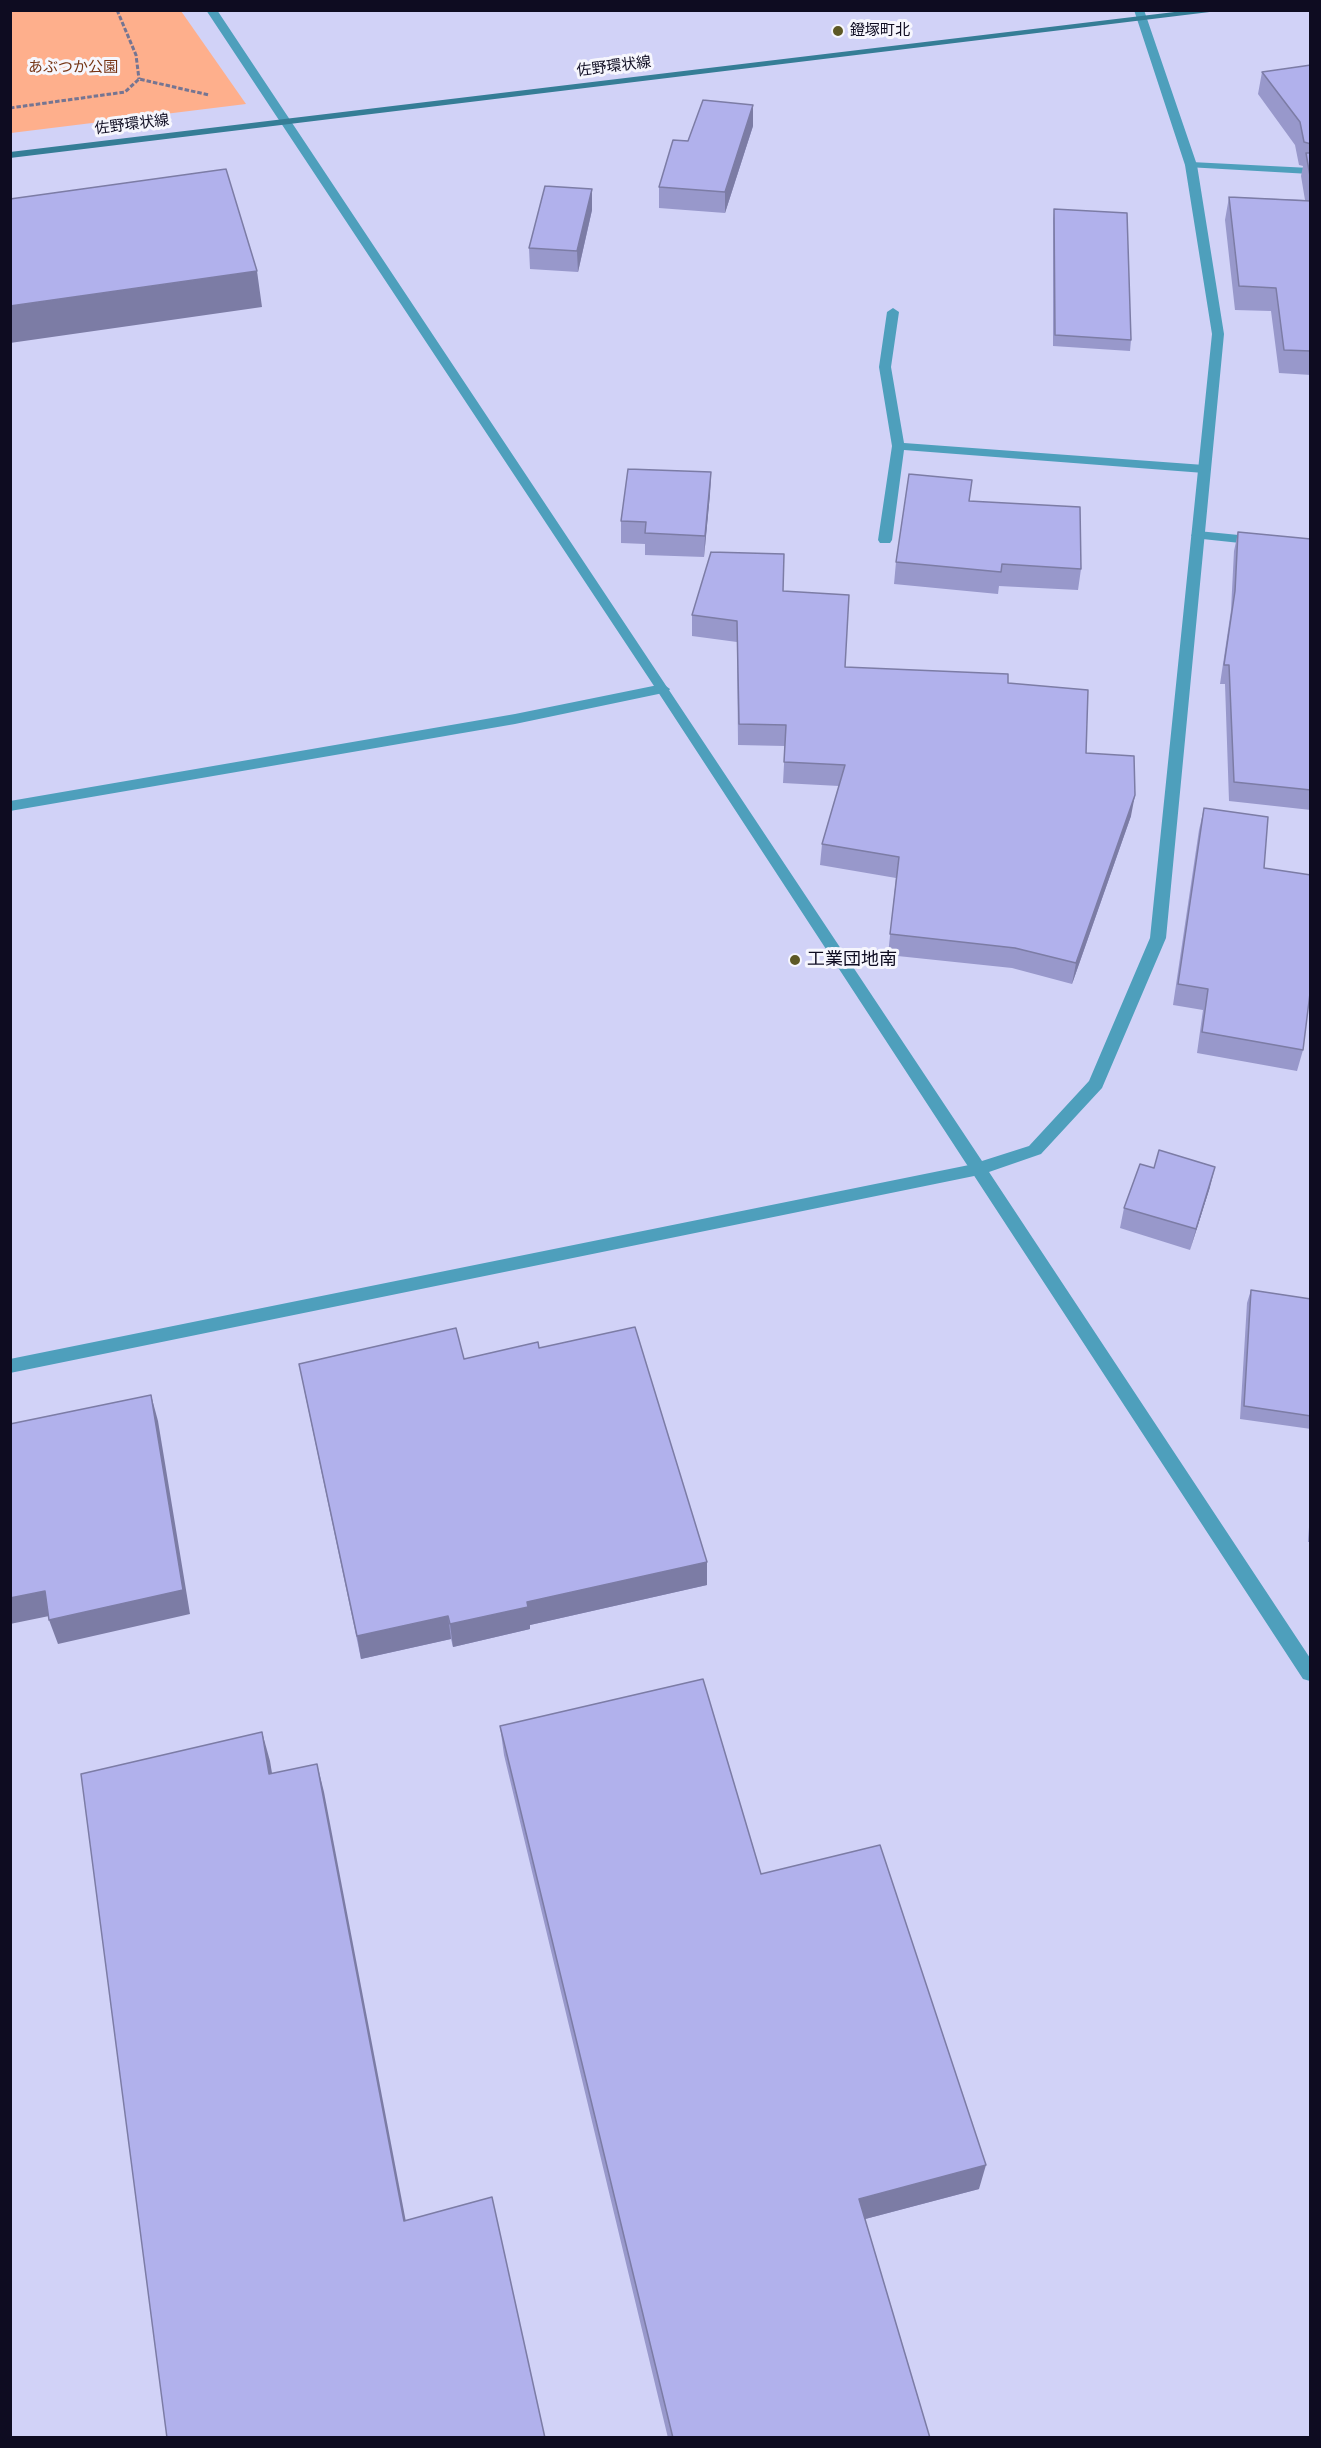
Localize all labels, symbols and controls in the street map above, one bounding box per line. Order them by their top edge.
place label: 鐙塚町北 [850,22,910,40]
marker: 鐙塚町北 [831,24,845,38]
street label: 佐野環状線 [576,53,652,81]
park label: あぶつか公園 [28,59,118,77]
street label: 佐野環状線 [94,111,170,139]
place label: 工業団地南 [807,949,897,971]
marker: 工業団地南 [788,953,802,967]

